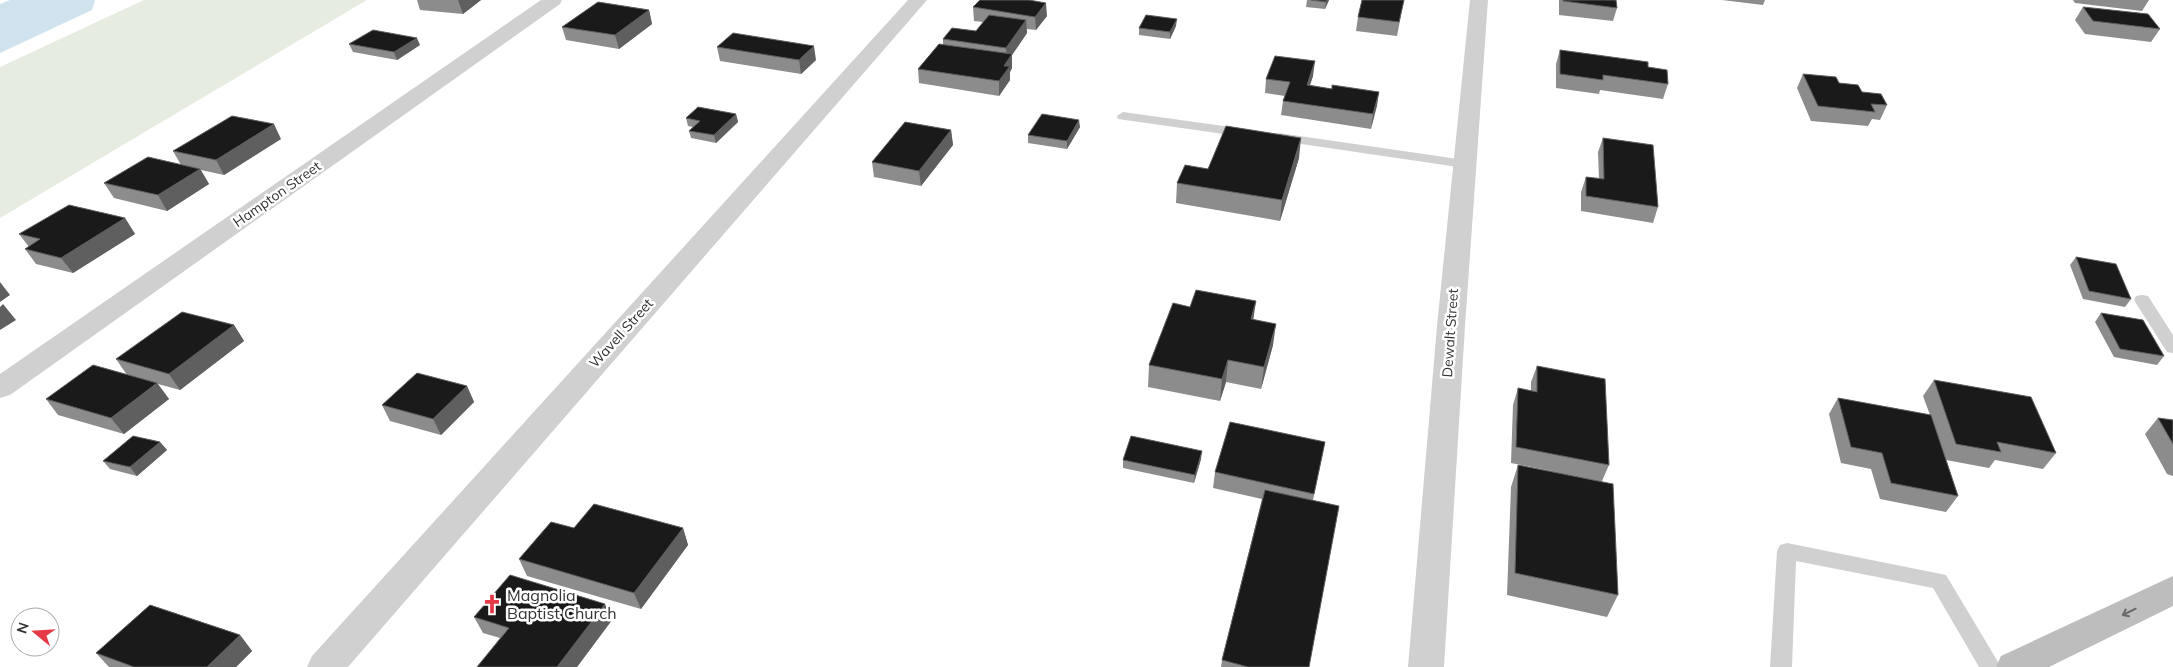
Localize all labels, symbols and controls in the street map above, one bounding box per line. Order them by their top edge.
street label: Hampton Street [230,157,324,231]
street label: Dewalt Street [1438,288,1462,378]
street label: Wavell Street [585,295,657,371]
place label: Magnolia Baptist Church [507,585,617,623]
church icon: Magnolia Baptist Church [481,593,503,615]
north arrow [10,607,60,657]
one-way arrow [2122,607,2137,617]
text: N [12,620,33,636]

